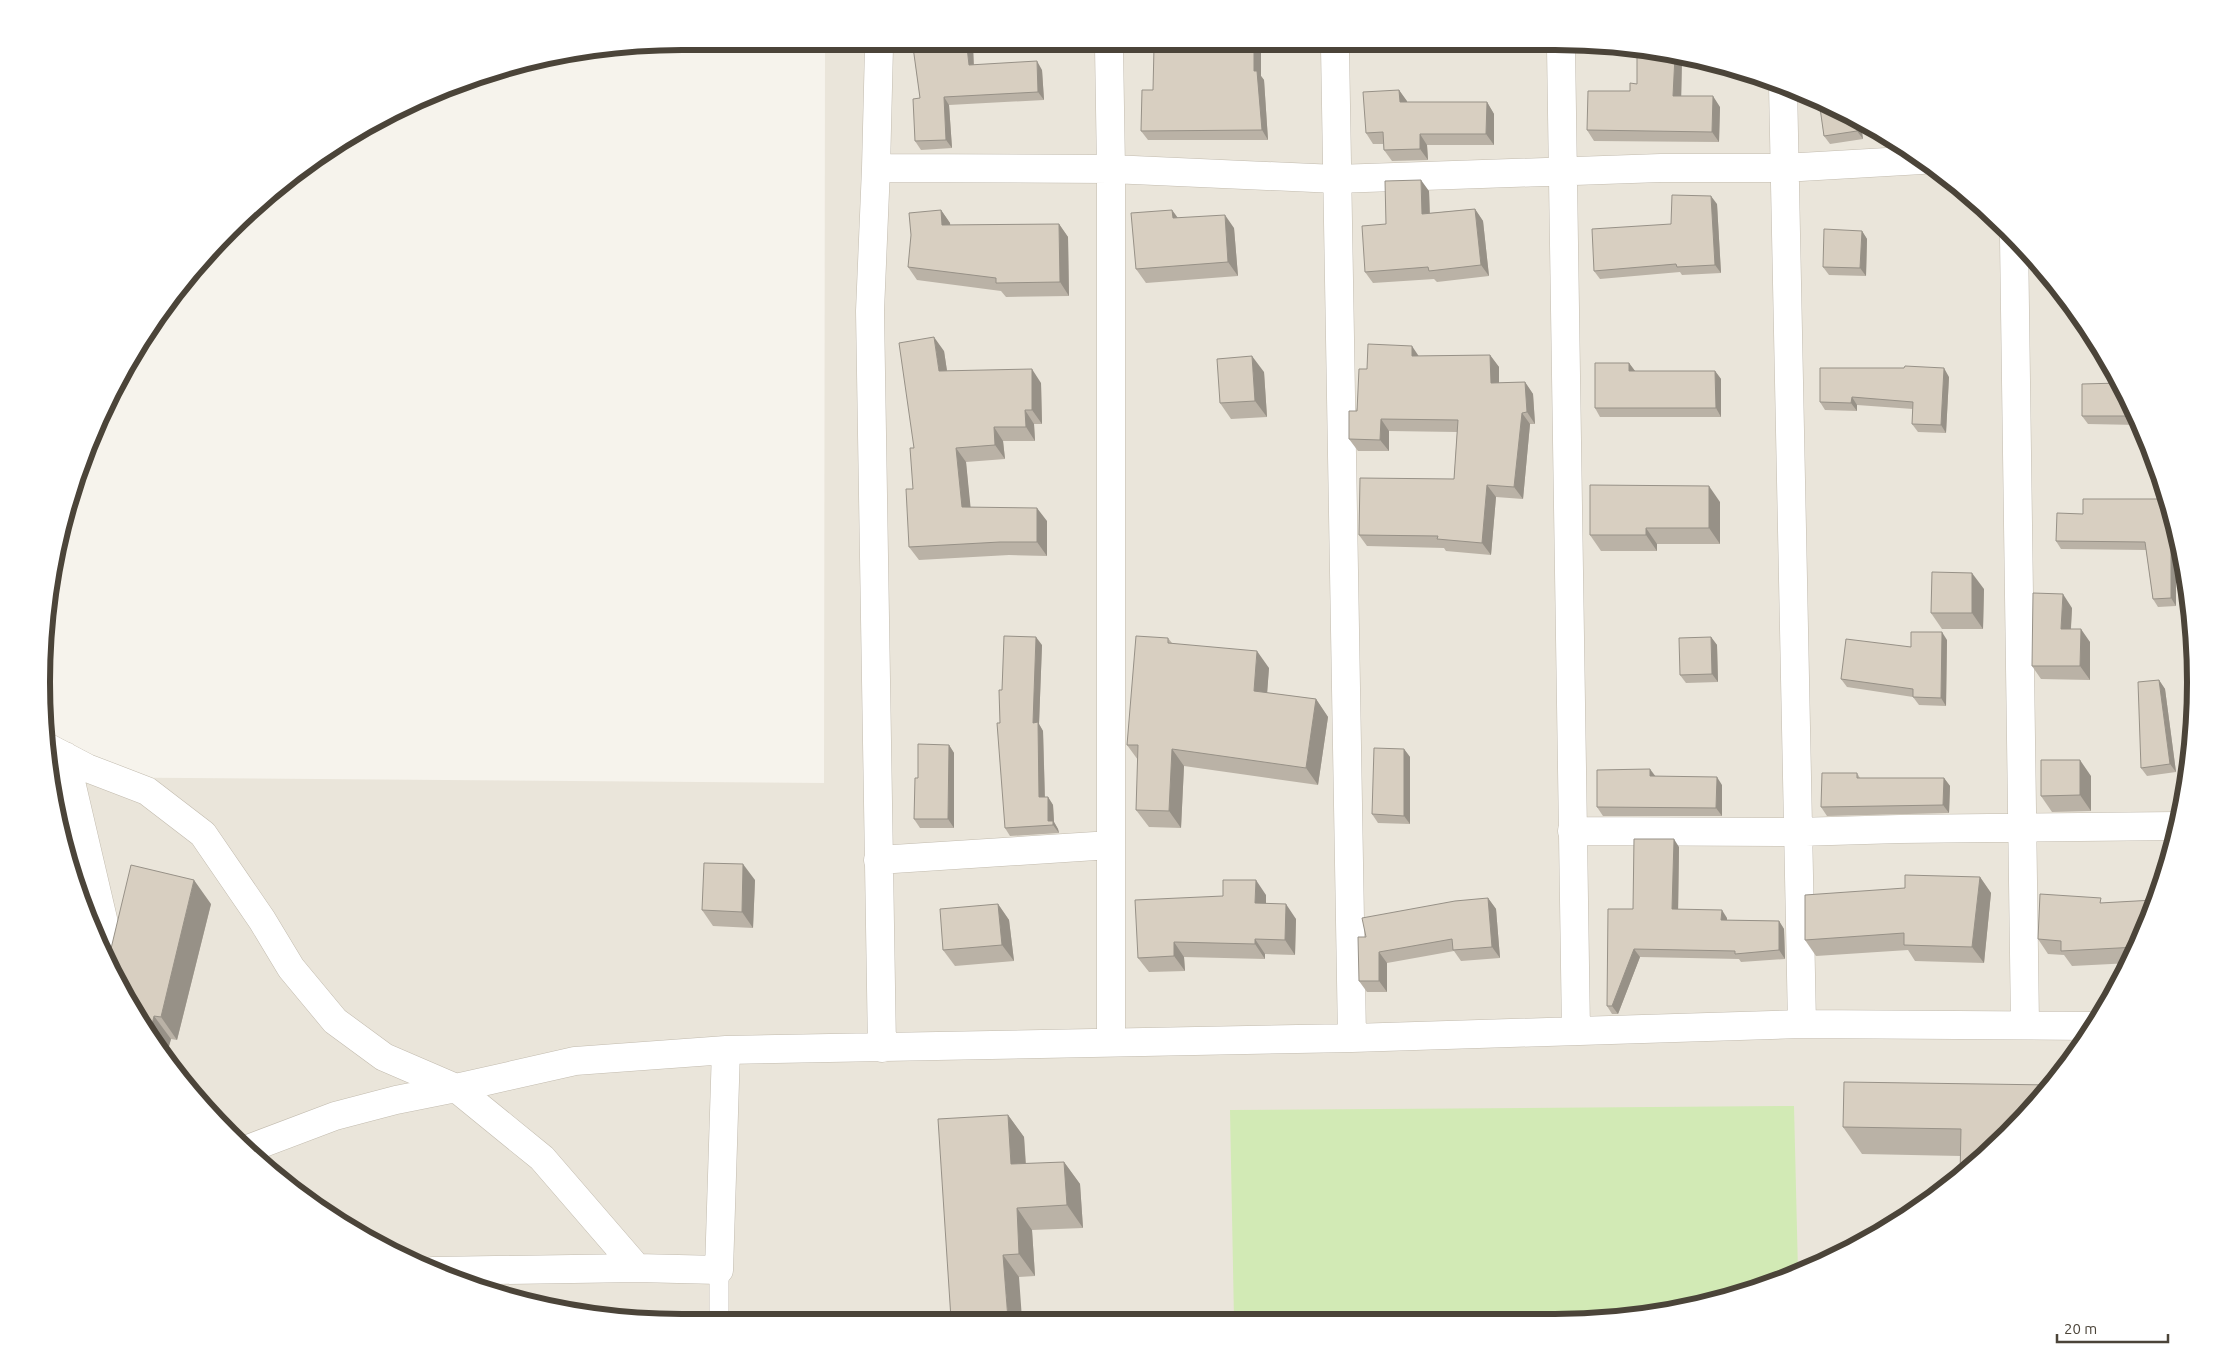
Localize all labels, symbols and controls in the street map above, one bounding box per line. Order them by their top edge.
scale bar [2057,1312,2168,1344]
text: 20 m [2064,1320,2097,1337]

